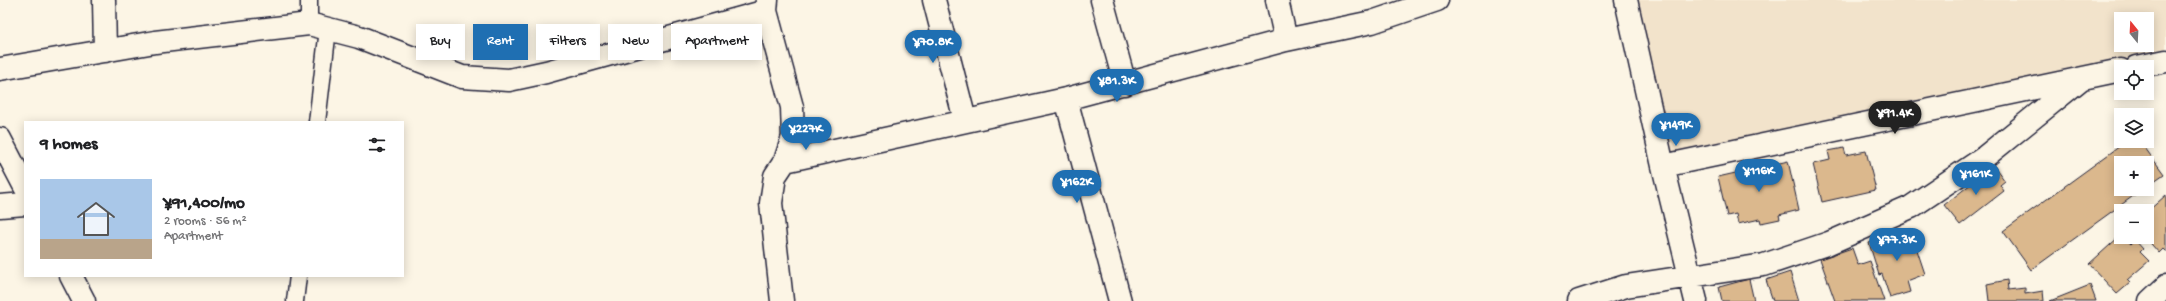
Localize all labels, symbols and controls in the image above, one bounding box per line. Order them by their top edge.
north arrow [2114,12,2154,52]
map controls [2114,12,2154,244]
chip: Buy [416,24,465,60]
chip: Rent [473,24,528,60]
chip: Filters [536,24,600,60]
chip: New [608,24,663,60]
chip: Apartment [671,24,762,60]
pin: ¥70.8K [900,30,966,64]
text: ¥70.8K [914,35,952,50]
button: locate [2114,60,2154,100]
pin: ¥81.3K [1084,69,1150,103]
text: ¥81.3K [1099,74,1135,89]
pin: ¥91.4K [1862,101,1928,135]
text: ¥91.4K [1877,106,1913,121]
button: layers [2114,108,2154,148]
pin: ¥149K [1648,113,1704,147]
pin: ¥227K [778,117,834,151]
text: ¥149K [1660,118,1692,133]
text: ¥227K [790,122,822,137]
icon: filters [366,134,388,156]
text: 9 homes [40,135,98,155]
button: + [2114,156,2154,196]
pin: ¥116K [1731,159,1787,193]
pin: ¥161K [1948,162,2004,196]
text: ¥116K [1744,164,1774,179]
text: ¥161K [1961,167,1991,182]
pin: ¥162K [1049,170,1105,204]
text: ¥162K [1061,175,1093,190]
text: ¥91,400/mo [164,194,245,214]
icon: home [72,195,120,243]
button: − [2114,204,2154,244]
text: 2 rooms · 56 m² [164,214,247,229]
pin: ¥77.3K [1864,228,1930,262]
text: Apartment [164,229,223,244]
text: ¥77.3K [1878,233,1916,248]

